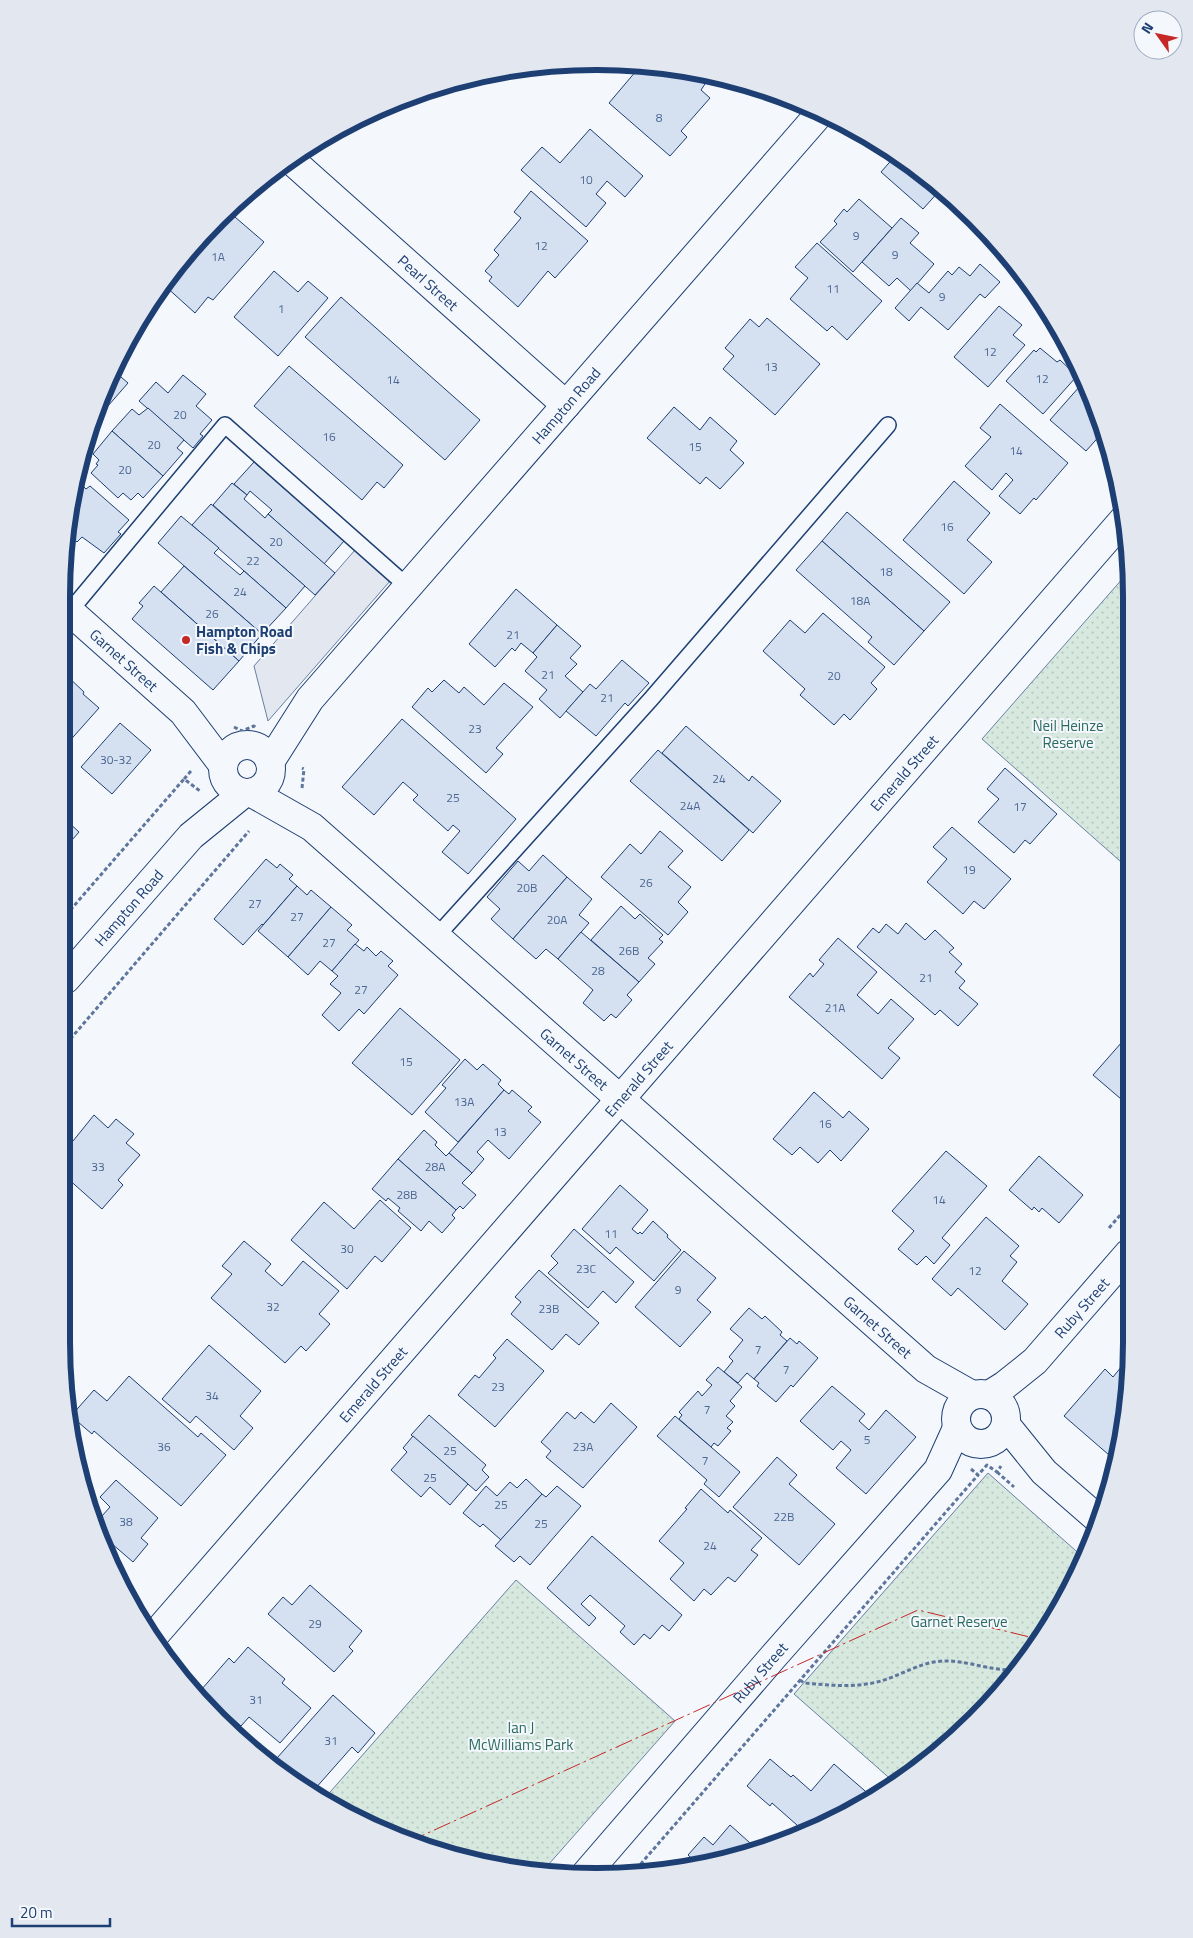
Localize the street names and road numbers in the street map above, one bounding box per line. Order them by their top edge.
street label: Pearl Street [393,249,464,316]
street label: Hampton Road [526,362,606,449]
street label: Garnet Street [85,623,164,697]
street label: Emerald Street [864,729,944,816]
street label: Hampton Road [89,864,168,951]
street label: Garnet Street [535,1022,614,1096]
street label: Emerald Street [599,1035,678,1122]
street label: Ruby Street [1048,1272,1115,1343]
street label: Garnet Street [839,1290,918,1364]
street label: Emerald Street [333,1340,413,1427]
street label: Ruby Street [727,1636,793,1708]

